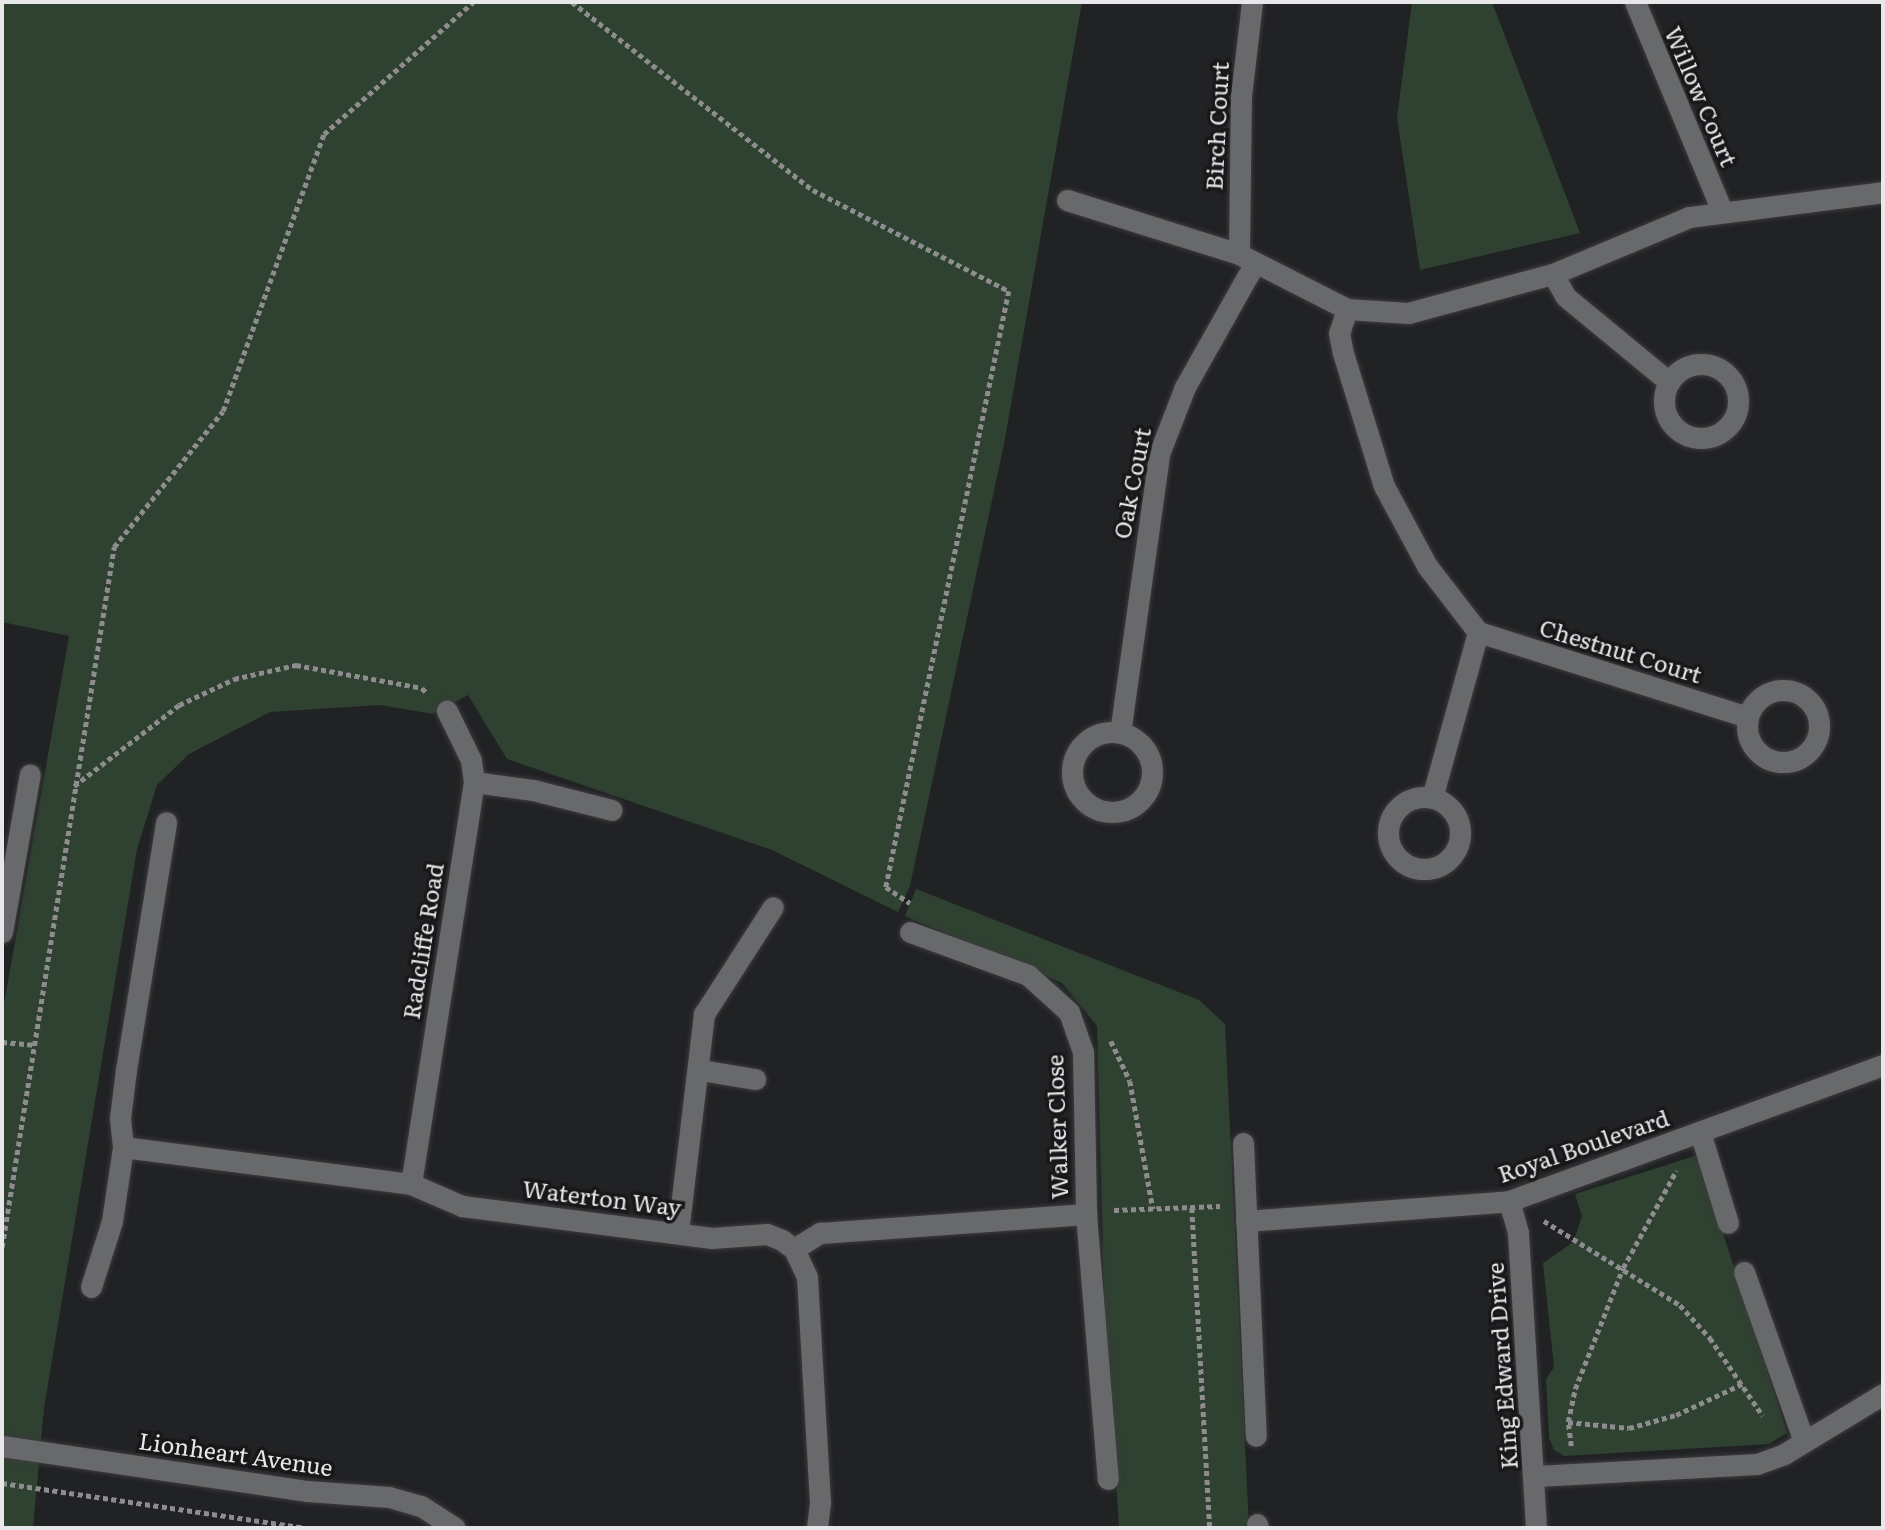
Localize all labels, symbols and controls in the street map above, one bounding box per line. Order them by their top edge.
street label: Willow Court [1660,22,1744,170]
street label: Birch Court [1199,61,1233,191]
street label: Oak Court [1107,425,1155,541]
street label: Chestnut Court [1537,612,1705,688]
street label: Radcliffe Road [396,861,448,1021]
street label: Walker Close [1040,1054,1072,1200]
street label: Royal Boulevard [1494,1103,1672,1187]
street label: Waterton Way [521,1174,683,1220]
street label: King Edward Drive [1480,1262,1522,1470]
street label: Lionheart Avenue [137,1426,335,1480]

